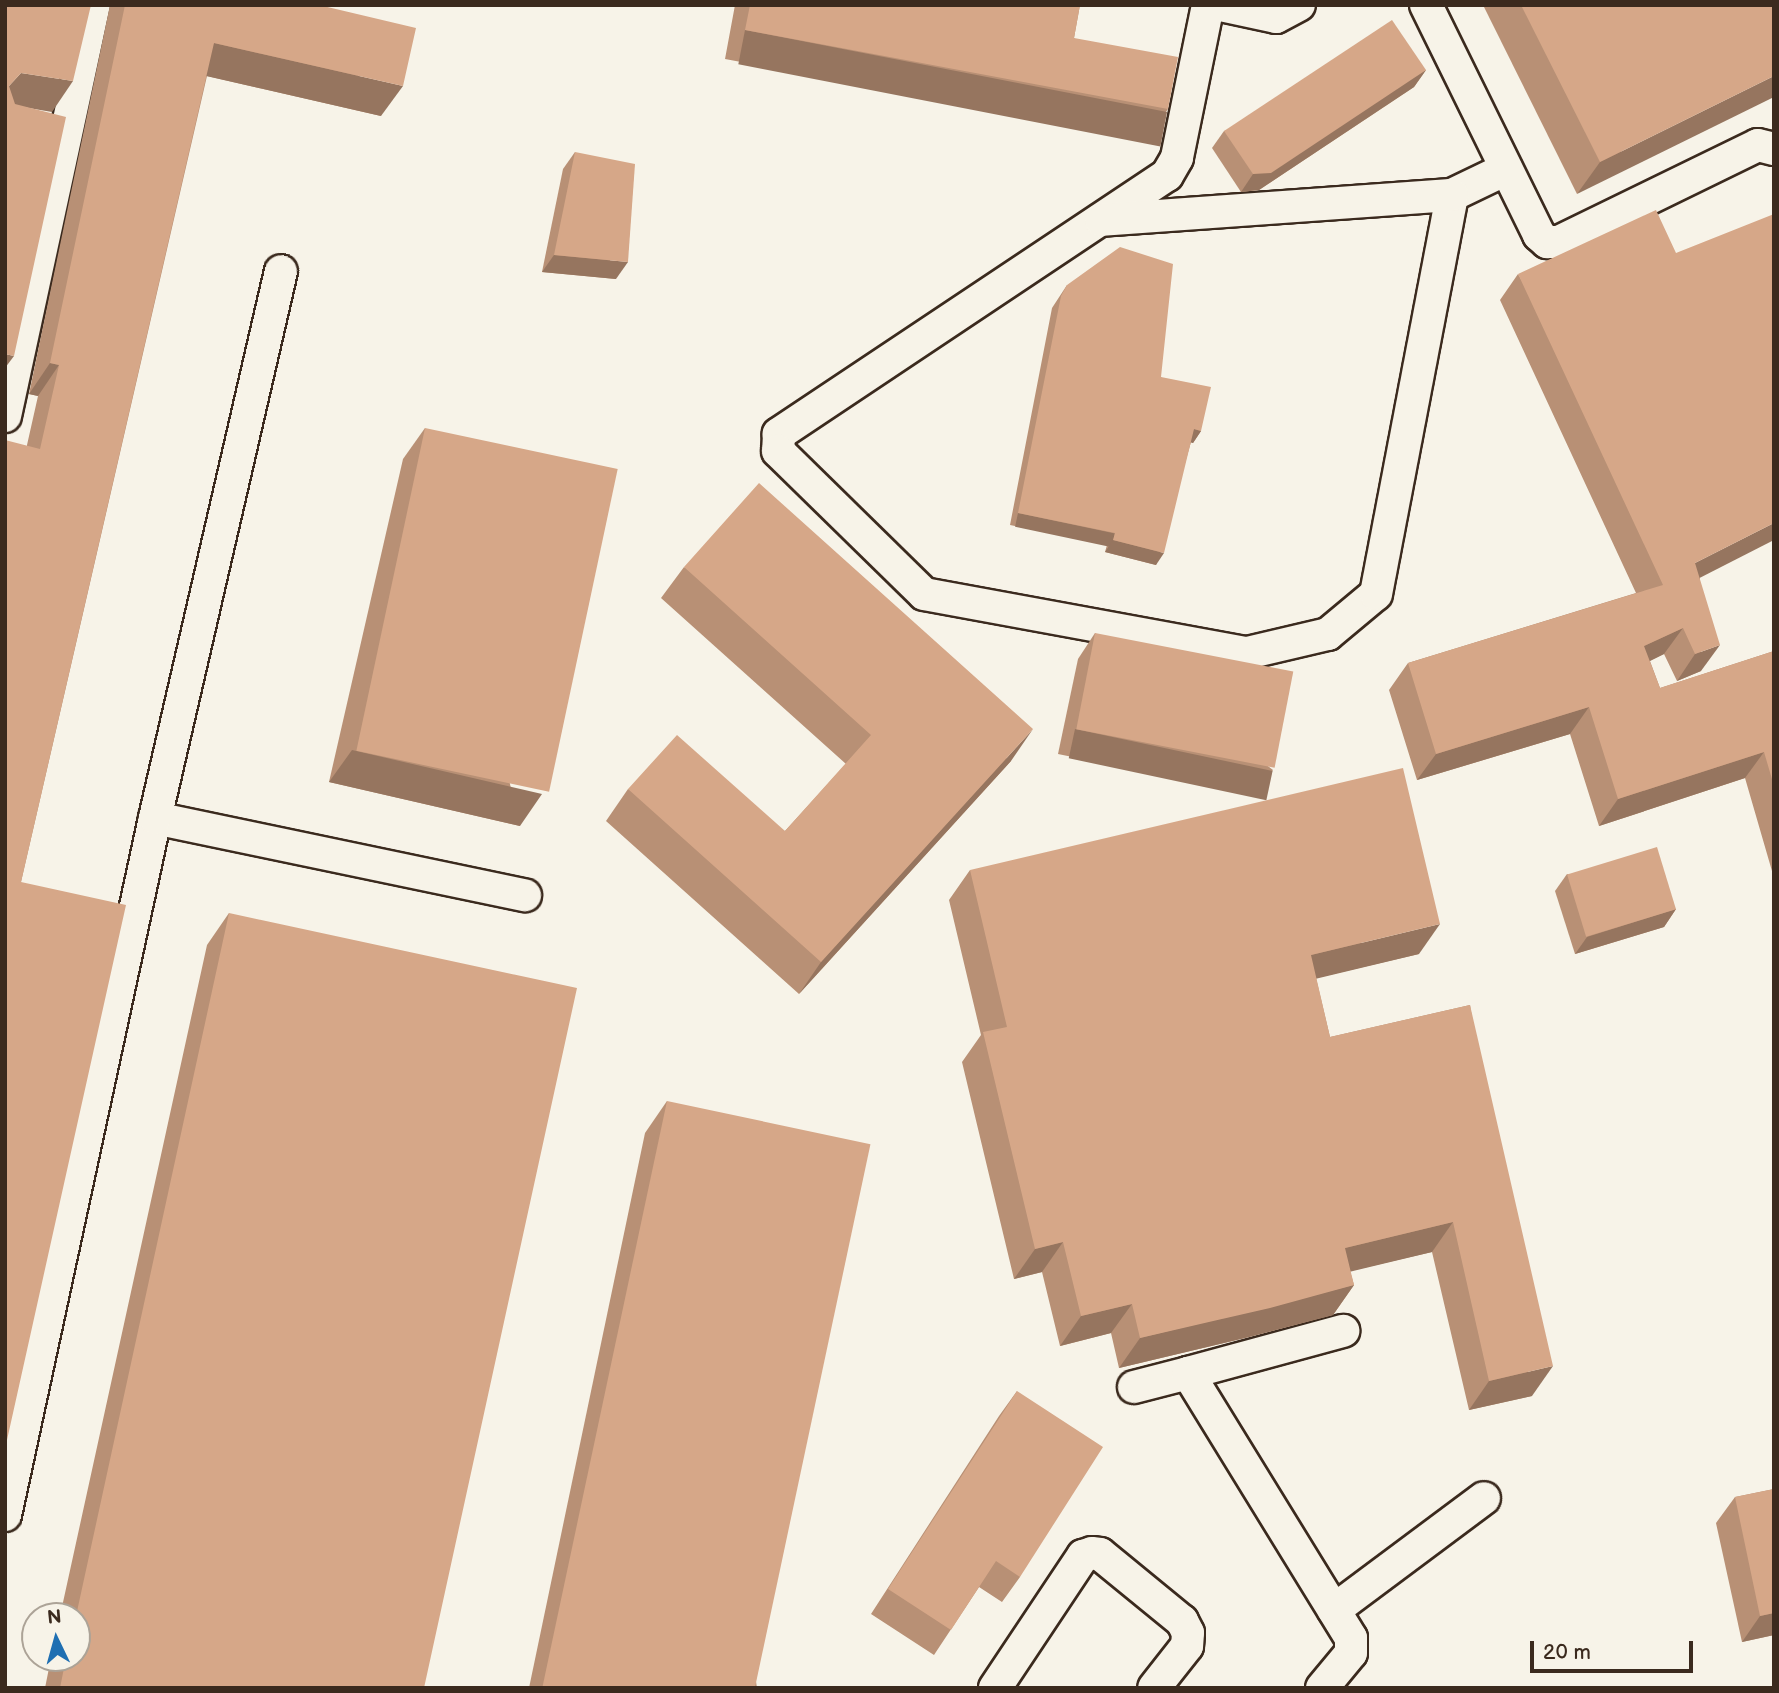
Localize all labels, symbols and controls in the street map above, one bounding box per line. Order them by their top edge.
north arrow [21,1602,91,1672]
text: N [46,1605,62,1630]
scale bar [1534,1626,1697,1670]
text: 20 m [1543,1640,1591,1665]

